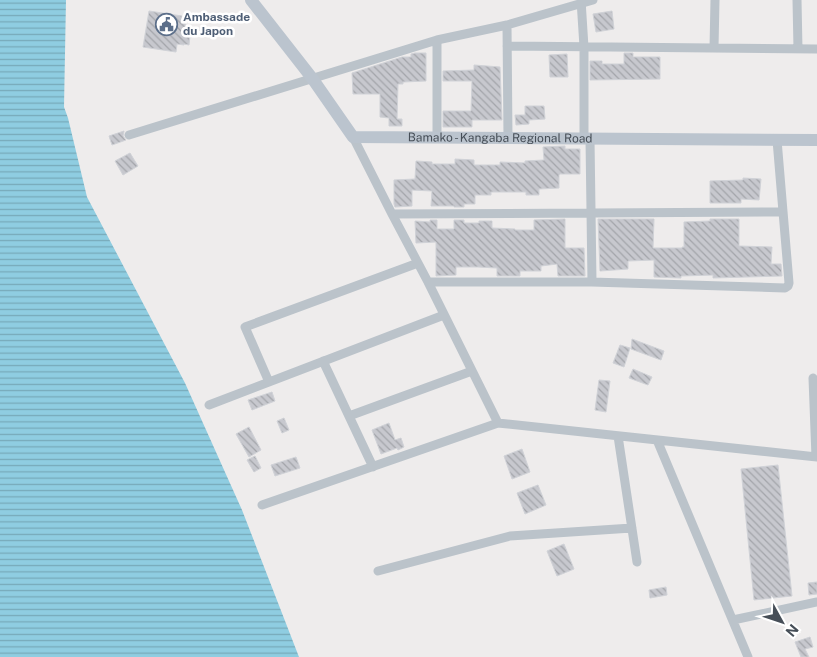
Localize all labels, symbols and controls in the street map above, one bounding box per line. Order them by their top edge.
place label: Ambassade du Japon [183,10,250,38]
public building icon: Ambassade du Japon [155,12,179,36]
street label: Bamako - Kangaba Regional Road [408,130,593,146]
north arrow [757,597,807,647]
text: N [782,621,802,640]

